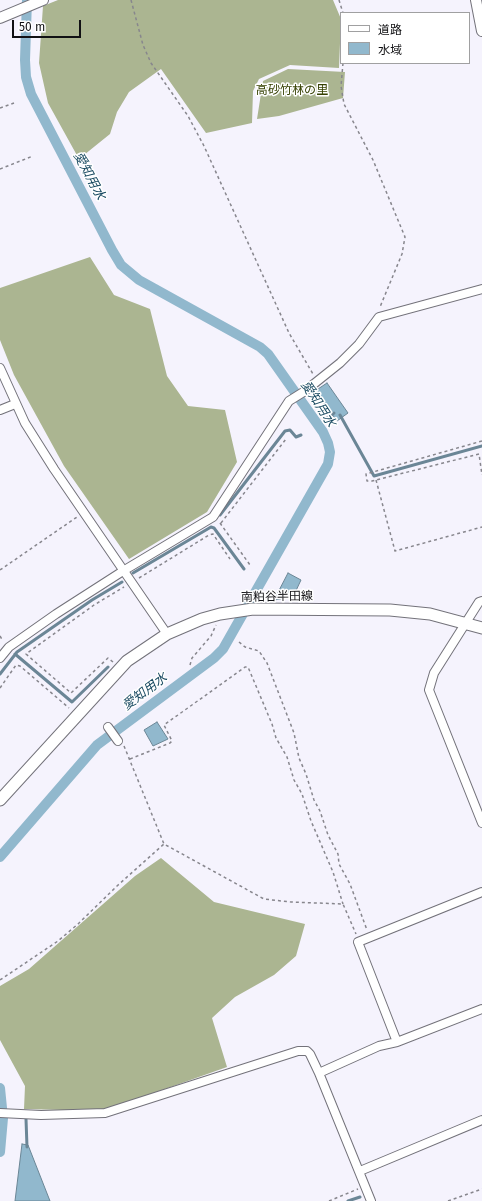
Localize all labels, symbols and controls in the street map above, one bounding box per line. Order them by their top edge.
scale bar [14,12,83,38]
legend [340,12,470,64]
text: 50 m [19,20,45,34]
text: 道路 [378,23,402,37]
text: 水域 [378,43,402,57]
park label: 高砂竹林の里 [256,84,328,98]
water label: 愛知用水 [70,149,108,203]
water label: 愛知用水 [297,378,339,430]
street label: 南粕谷半田線 [241,589,313,605]
water label: 愛知用水 [120,670,170,714]

